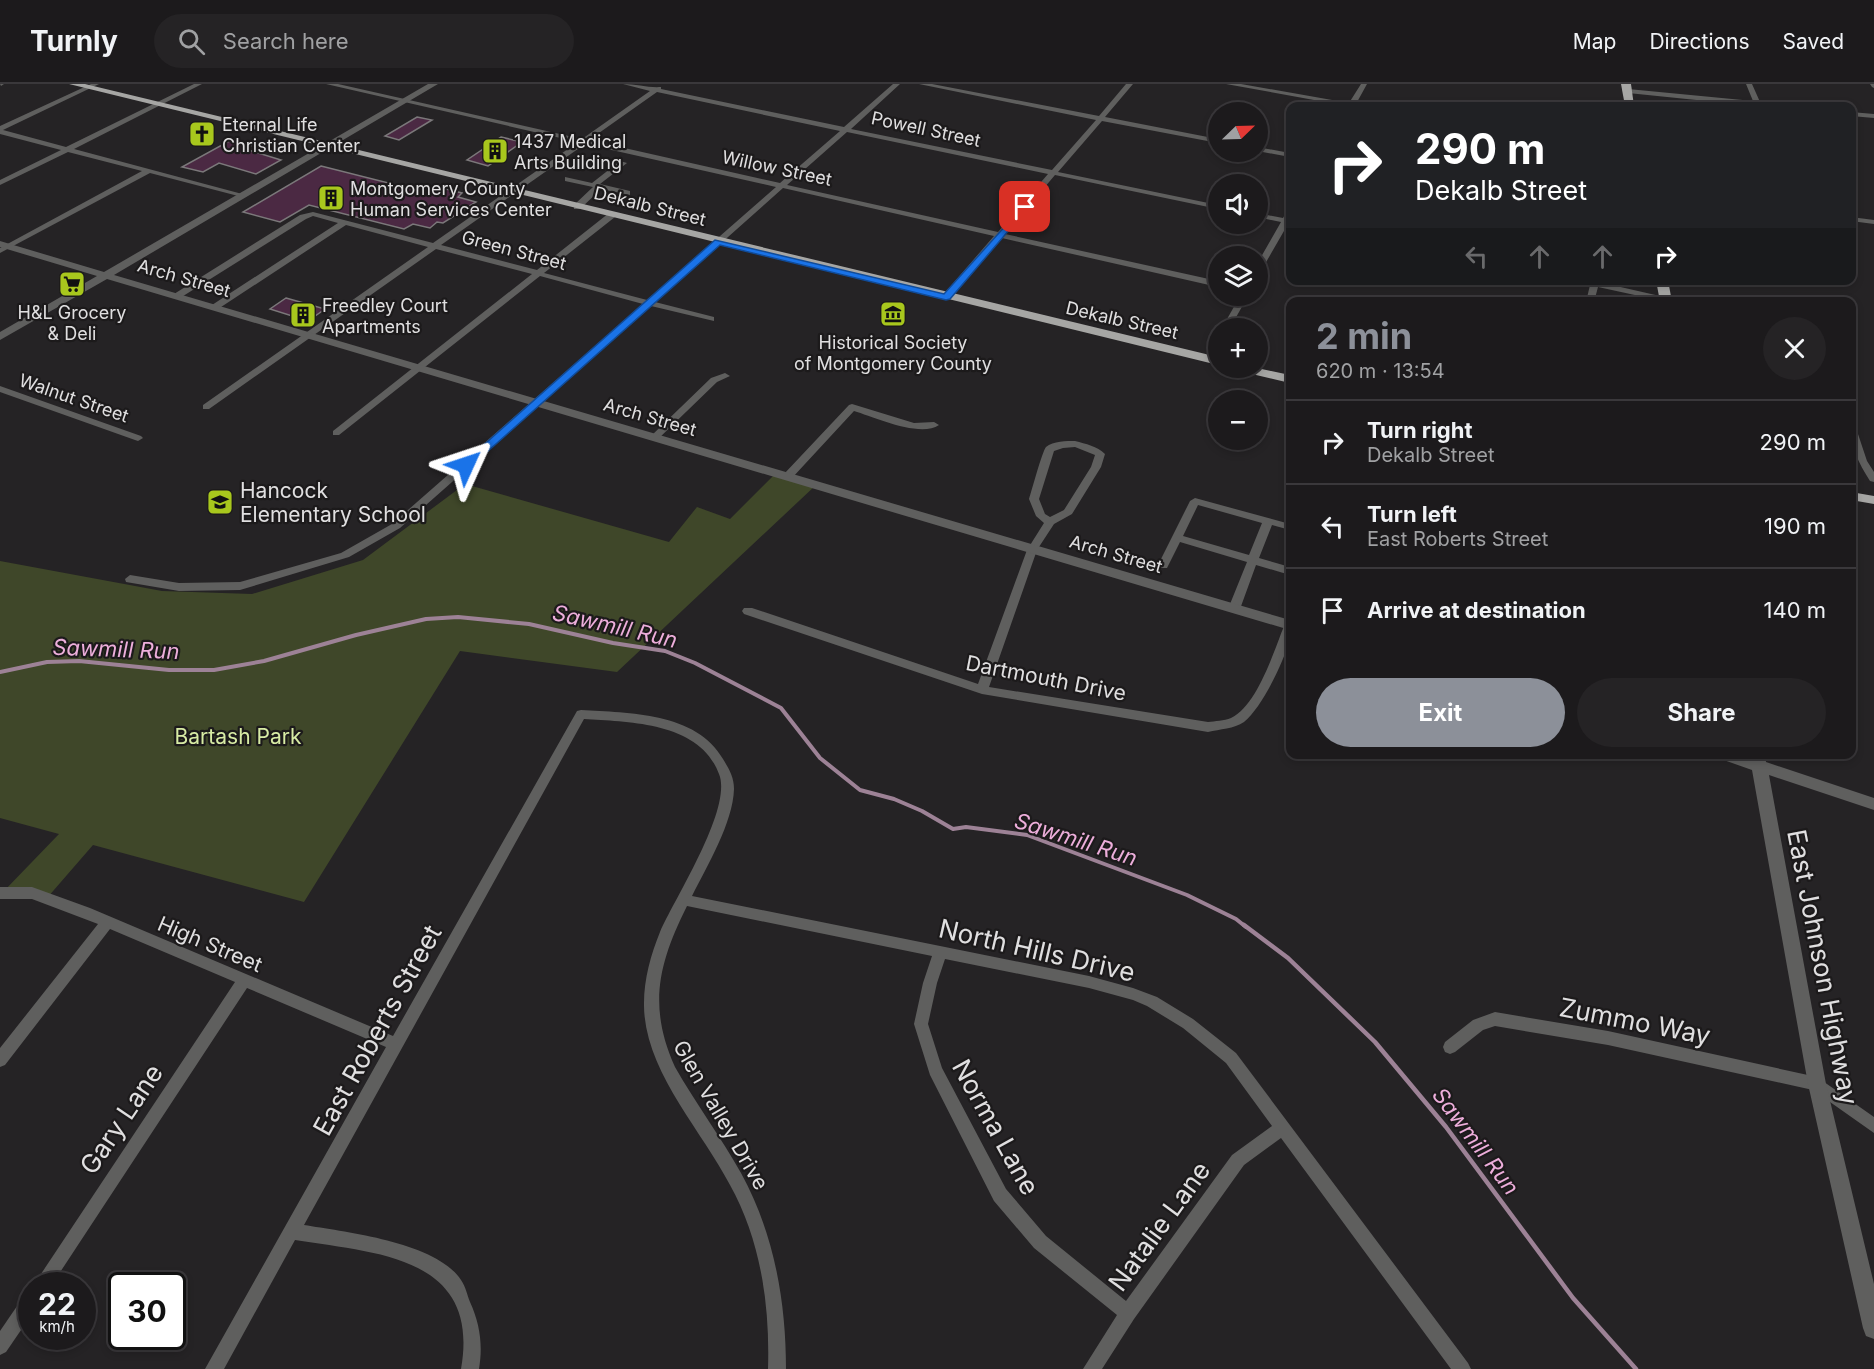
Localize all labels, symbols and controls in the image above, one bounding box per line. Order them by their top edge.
search box [154,14,574,68]
text: Turnly [30,24,118,58]
icon: search [175,25,208,58]
text: Search here [223,28,349,54]
text: Map [1573,29,1616,54]
text: Directions [1649,29,1750,54]
text: Saved [1783,29,1844,54]
north arrow [1208,102,1268,162]
map controls [1208,102,1268,450]
street label: Powell Street [869,107,983,151]
place label: Eternal Life Christian Center [222,114,360,156]
church icon: Eternal Life Christian Center [187,119,217,149]
text: 290 m [1415,123,1545,174]
icon: right [1316,126,1394,204]
place label: 1437 Medical Arts Building [514,131,626,173]
building icon: 1437 Medical Arts Building [480,136,510,166]
street label: Willow Street [720,146,834,190]
button: sound [1208,174,1268,234]
text: Dekalb Street [1415,174,1587,207]
place label: Montgomery County Human Services Center [350,178,552,220]
pin [999,181,1050,232]
street label: Dekalb Street [592,182,708,230]
building icon: Montgomery County Human Services Center [316,183,346,213]
icon: arrive [1008,190,1041,223]
street label: Green Street [459,226,569,274]
icon: left [1460,240,1493,273]
icon: ahead [1523,240,1556,273]
icon: ahead [1586,240,1619,273]
icon: right [1649,240,1682,273]
button: layers [1208,246,1268,306]
street label: Arch Street [135,255,233,301]
supermarket icon: H&L Grocery & Deli [57,269,87,299]
place label: Freedley Court Apartments [322,295,448,337]
street label: Dekalb Street [1064,297,1180,343]
museum icon: Historical Society of Montgomery County [878,299,908,329]
building icon: Freedley Court Apartments [288,300,318,330]
place label: H&L Grocery & Deli [18,302,126,344]
text: 2 min [1316,314,1412,358]
button: close [1763,317,1826,380]
button: + [1208,318,1268,378]
place label: Historical Society of Montgomery County [794,332,992,374]
text: 620 m · 13:54 [1316,359,1445,383]
street label: Walnut Street [17,369,132,427]
button: − [1208,390,1268,450]
street label: Arch Street [601,394,699,440]
text: Turn right [1367,417,1473,443]
icon: right [1316,426,1349,459]
text: 290 m [1760,429,1826,455]
position arrow [434,433,498,497]
text: Dekalb Street [1367,443,1494,467]
place label: Hancock Elementary School [240,478,426,527]
school or university icon: Hancock Elementary School [205,487,235,517]
text: Turn left [1367,501,1457,527]
icon: left [1316,510,1349,543]
text: 190 m [1764,513,1826,539]
text: East Roberts Street [1367,527,1548,551]
street label: Arch Street [1067,531,1165,577]
icon: arrive [1316,594,1349,627]
text: Arrive at destination [1367,597,1586,623]
text: 140 m [1764,597,1826,623]
water label: Sawmill Run [550,599,680,653]
water label: Sawmill Run [52,634,180,664]
street label: Dartmouth Drive [964,650,1128,706]
button: Exit [1316,678,1565,747]
button: Share [1577,678,1826,747]
park label: Bartash Park [175,724,302,749]
water label: Sawmill Run [1011,807,1141,871]
street label: East Johnson Highway [1781,827,1865,1107]
street label: High Street [154,911,266,977]
street label: North Hills Drive [936,912,1138,988]
street label: East Roberts Street [306,919,448,1141]
street label: Zummo Way [1557,991,1713,1051]
street label: Glen Valley Drive [668,1036,774,1194]
street label: Norma Lane [946,1054,1046,1200]
street label: Gary Lane [73,1058,169,1180]
water label: Sawmill Run [1427,1082,1525,1200]
street label: Natalie Lane [1102,1155,1216,1297]
speed limit sign: 30 [108,1272,186,1350]
text: 22 [38,1286,76,1322]
text: km/h [39,1317,75,1336]

